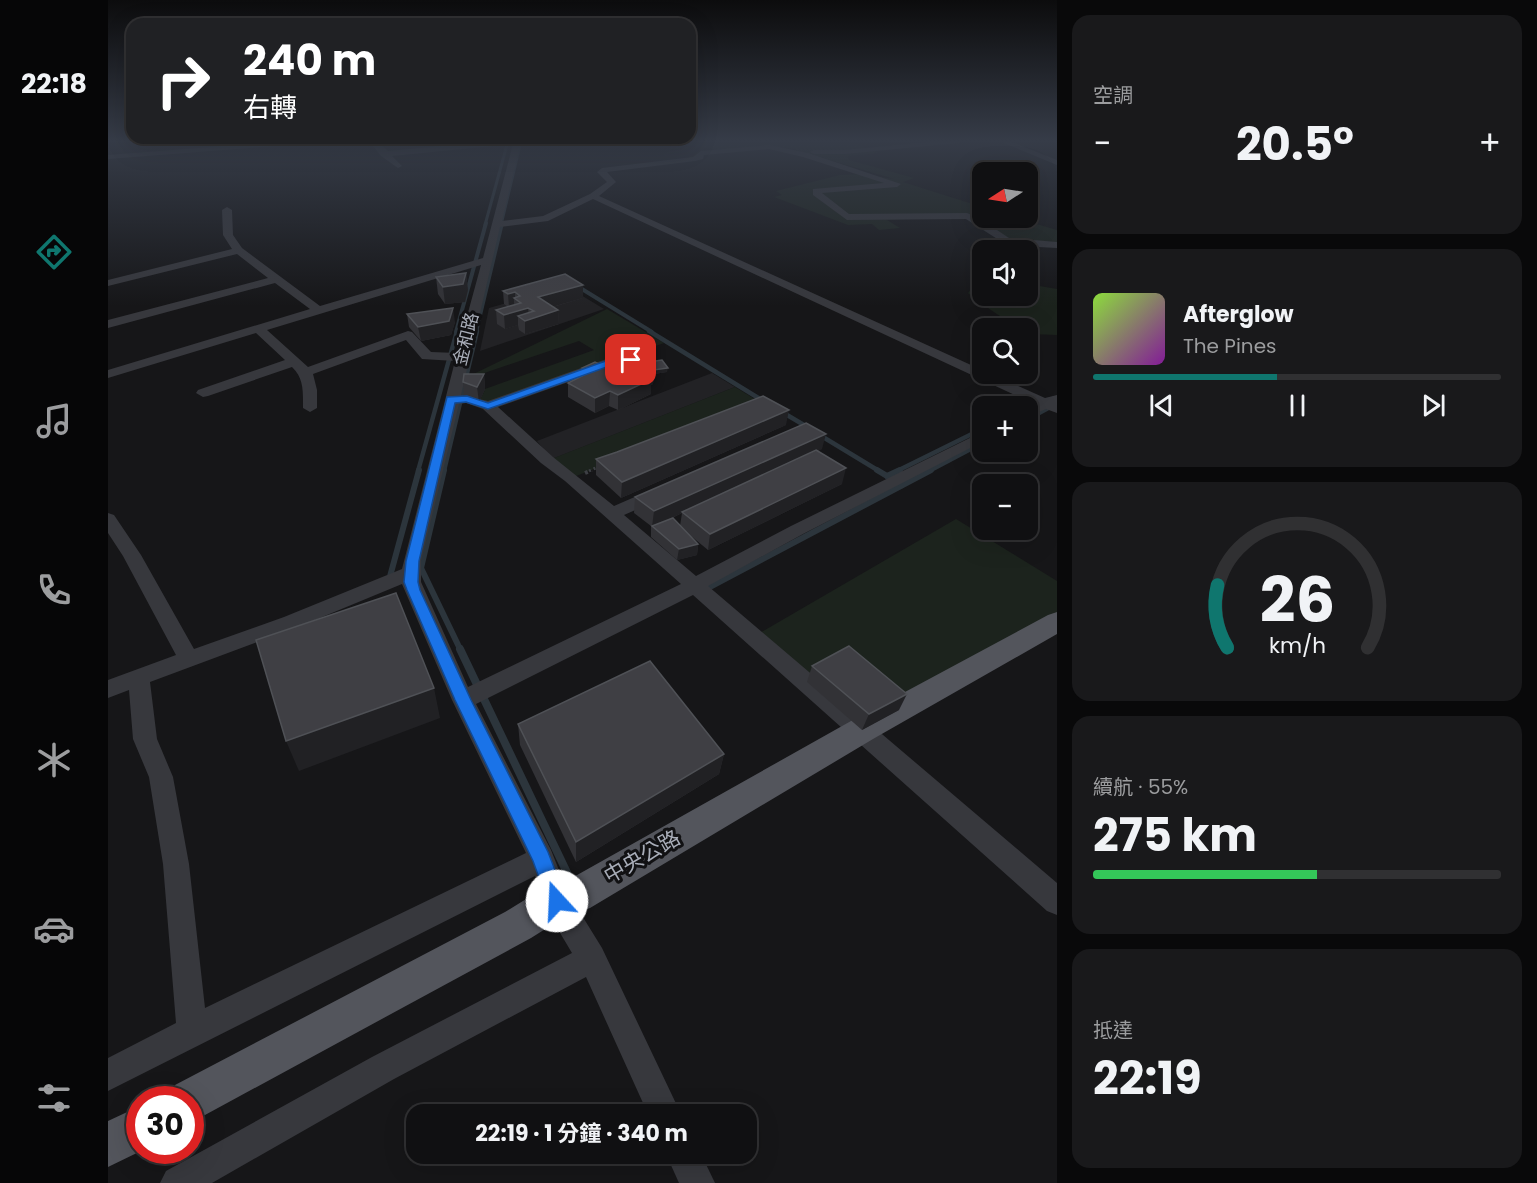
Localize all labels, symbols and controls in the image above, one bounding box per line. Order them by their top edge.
text: 240 m [243,31,376,90]
icon: right [144,42,222,120]
text: 22:18 [21,65,87,102]
text: 空調 [1093,81,1133,109]
text: 右轉 [243,89,297,126]
text: 20.5° [1236,113,1354,176]
text: − [1093,120,1111,167]
text: + [1478,120,1501,167]
north arrow [972,162,1038,228]
map controls [972,162,1038,540]
icon: directions [33,231,75,273]
button: sound [972,240,1038,306]
text: Afterglow [1183,299,1294,330]
street label: 金和路 [447,310,484,368]
button: search [972,318,1038,384]
text: The Pines [1183,332,1277,360]
pin [605,334,656,385]
icon: arrive [614,343,647,376]
icon: previous [1145,389,1178,422]
icon: pause [1281,389,1314,422]
icon: next [1417,389,1450,422]
button: + [972,396,1038,462]
icon: music [33,400,75,442]
button: − [972,474,1038,540]
text: 26 [1259,557,1335,645]
icon: phone [33,569,75,611]
text: km/h [1268,631,1326,662]
icon: climate [33,739,75,781]
text: 續航 · 55% [1093,773,1188,801]
text: 275 km [1093,804,1257,867]
street label: 中央公路 [598,823,685,890]
position arrow [525,869,589,933]
icon: car [33,908,75,950]
text: 抵達 [1093,1016,1133,1044]
text: 22:19 [1093,1047,1202,1110]
icon: filters [33,1077,75,1119]
speed limit sign: 30 [126,1086,204,1164]
text: 22:19 · 1 分鐘 · 340 m [475,1118,688,1149]

